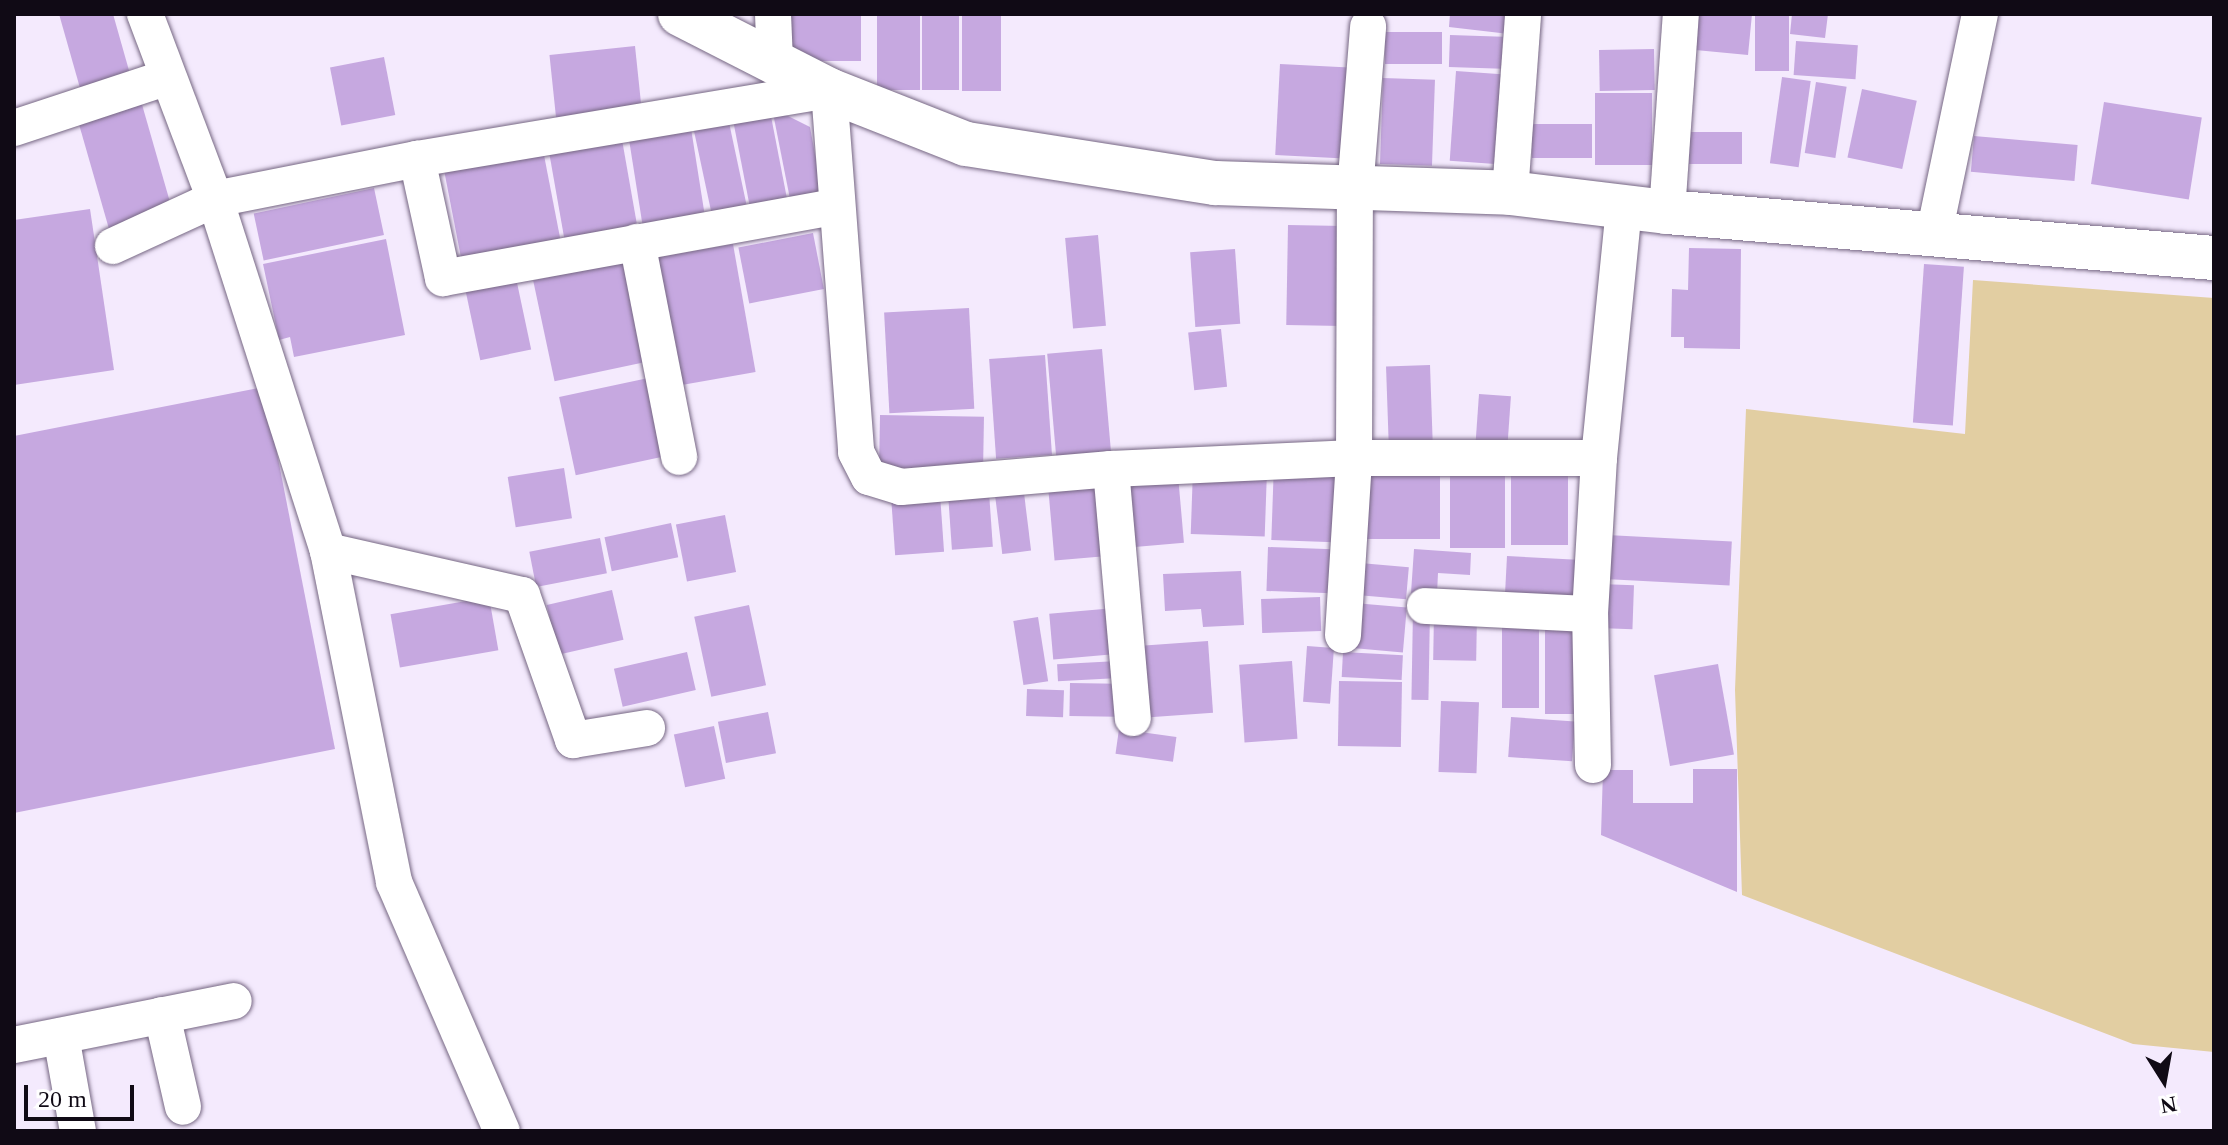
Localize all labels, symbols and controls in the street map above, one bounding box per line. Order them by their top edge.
north arrow [2124,1041,2204,1121]
scale bar [28,1069,138,1119]
text: 20 m [38,1086,87,1112]
text: N [2158,1091,2179,1119]

